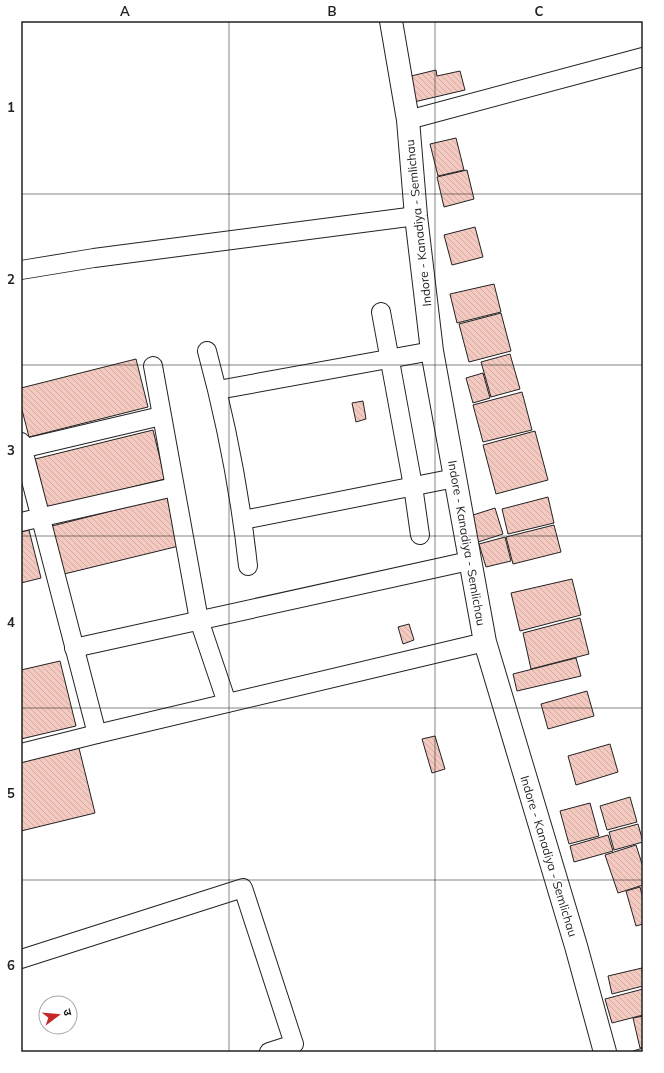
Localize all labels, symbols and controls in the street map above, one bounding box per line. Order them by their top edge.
text: A [120,3,130,19]
text: B [328,3,337,19]
text: C [535,3,544,19]
text: 1 [7,99,15,115]
street label: Indore - Kanadiya - Semlichau [402,139,434,307]
text: 2 [7,271,15,287]
text: 3 [7,442,15,458]
street label: Indore - Kanadiya - Semlichau [445,459,489,627]
text: 4 [7,614,15,630]
street label: Indore - Kanadiya - Semlichau [517,774,581,938]
text: 5 [7,785,15,801]
text: 6 [7,957,15,973]
north arrow [38,995,78,1035]
text: उ [60,1007,75,1018]

